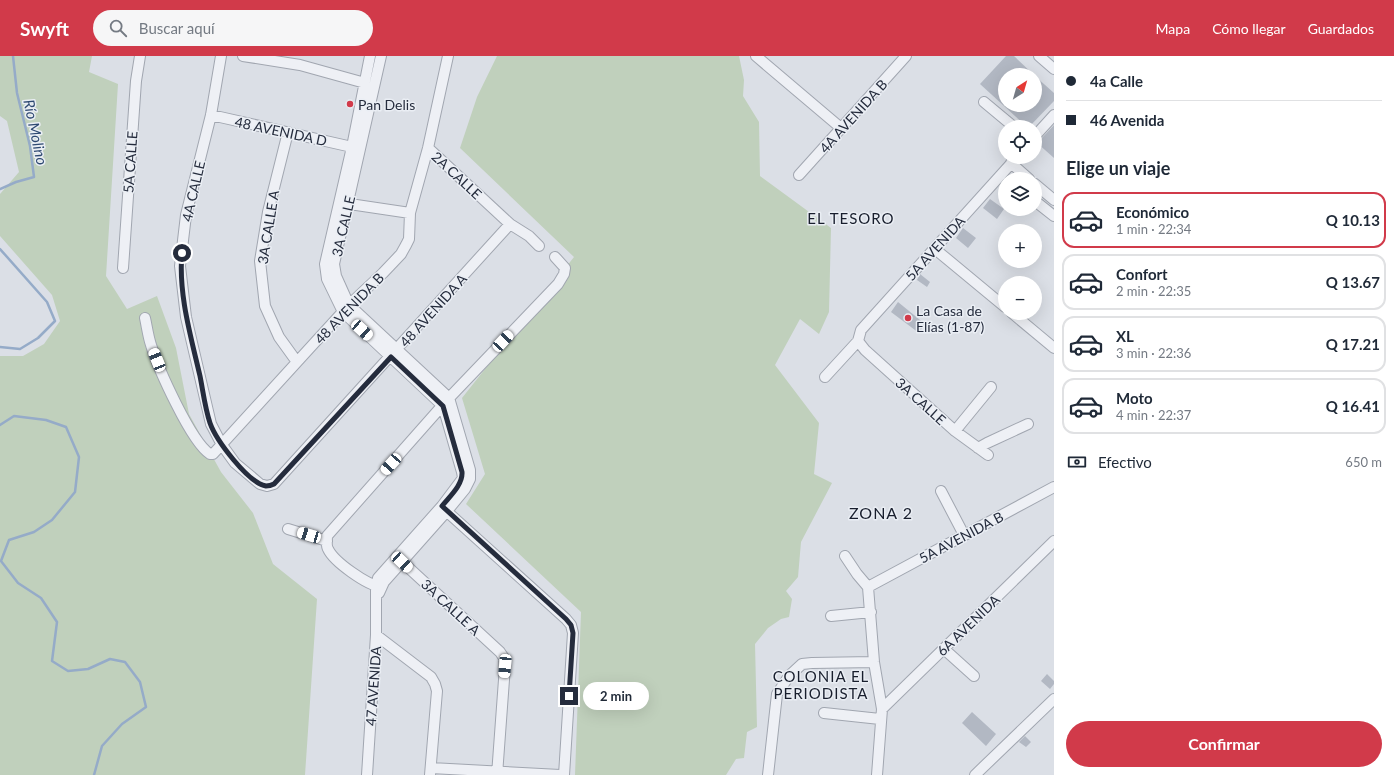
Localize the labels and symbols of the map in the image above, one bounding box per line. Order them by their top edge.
north arrow [998,68,1042,112]
street label: 4A AVENIDA B [816,76,890,156]
place label: Pan Delis [358,96,415,113]
water label: Río Molino [20,98,52,167]
marker: Pan Delis [345,99,355,109]
street label: 48 AVENIDA D [233,113,329,149]
street label: 5A CALLE [119,130,141,194]
street label: 2A CALLE [429,148,485,202]
street label: 4A CALLE [178,159,208,223]
street label: 3A CALLE A [254,188,282,265]
street label: 3A CALLE [328,194,358,258]
district label: EL TESORO [807,209,895,227]
street label: 5A AVENIDA [902,212,969,284]
route start [173,244,191,262]
street label: 48 AVENIDA B [311,269,387,347]
street label: 48 AVENIDA A [396,270,471,350]
place label: La Casa de Elías (1-87) [916,302,985,335]
marker: La Casa de Elías (1-87) [903,313,913,323]
car [349,318,375,342]
car [490,328,516,354]
car [147,347,167,373]
street label: 3A CALLE [892,374,950,428]
car [379,451,403,477]
district label: ZONA 2 [849,503,913,522]
street label: 5A AVENIDA B [916,508,1006,566]
car [296,526,322,544]
car [389,549,415,575]
street label: 3A CALLE A [418,575,484,639]
street label: 6A AVENIDA [933,590,1003,659]
street label: 47 AVENIDA [362,645,384,727]
car [498,654,512,678]
district label: COLONIA EL PERIODISTA [773,667,869,702]
callout: 2 min [583,682,649,710]
route end [560,687,578,705]

